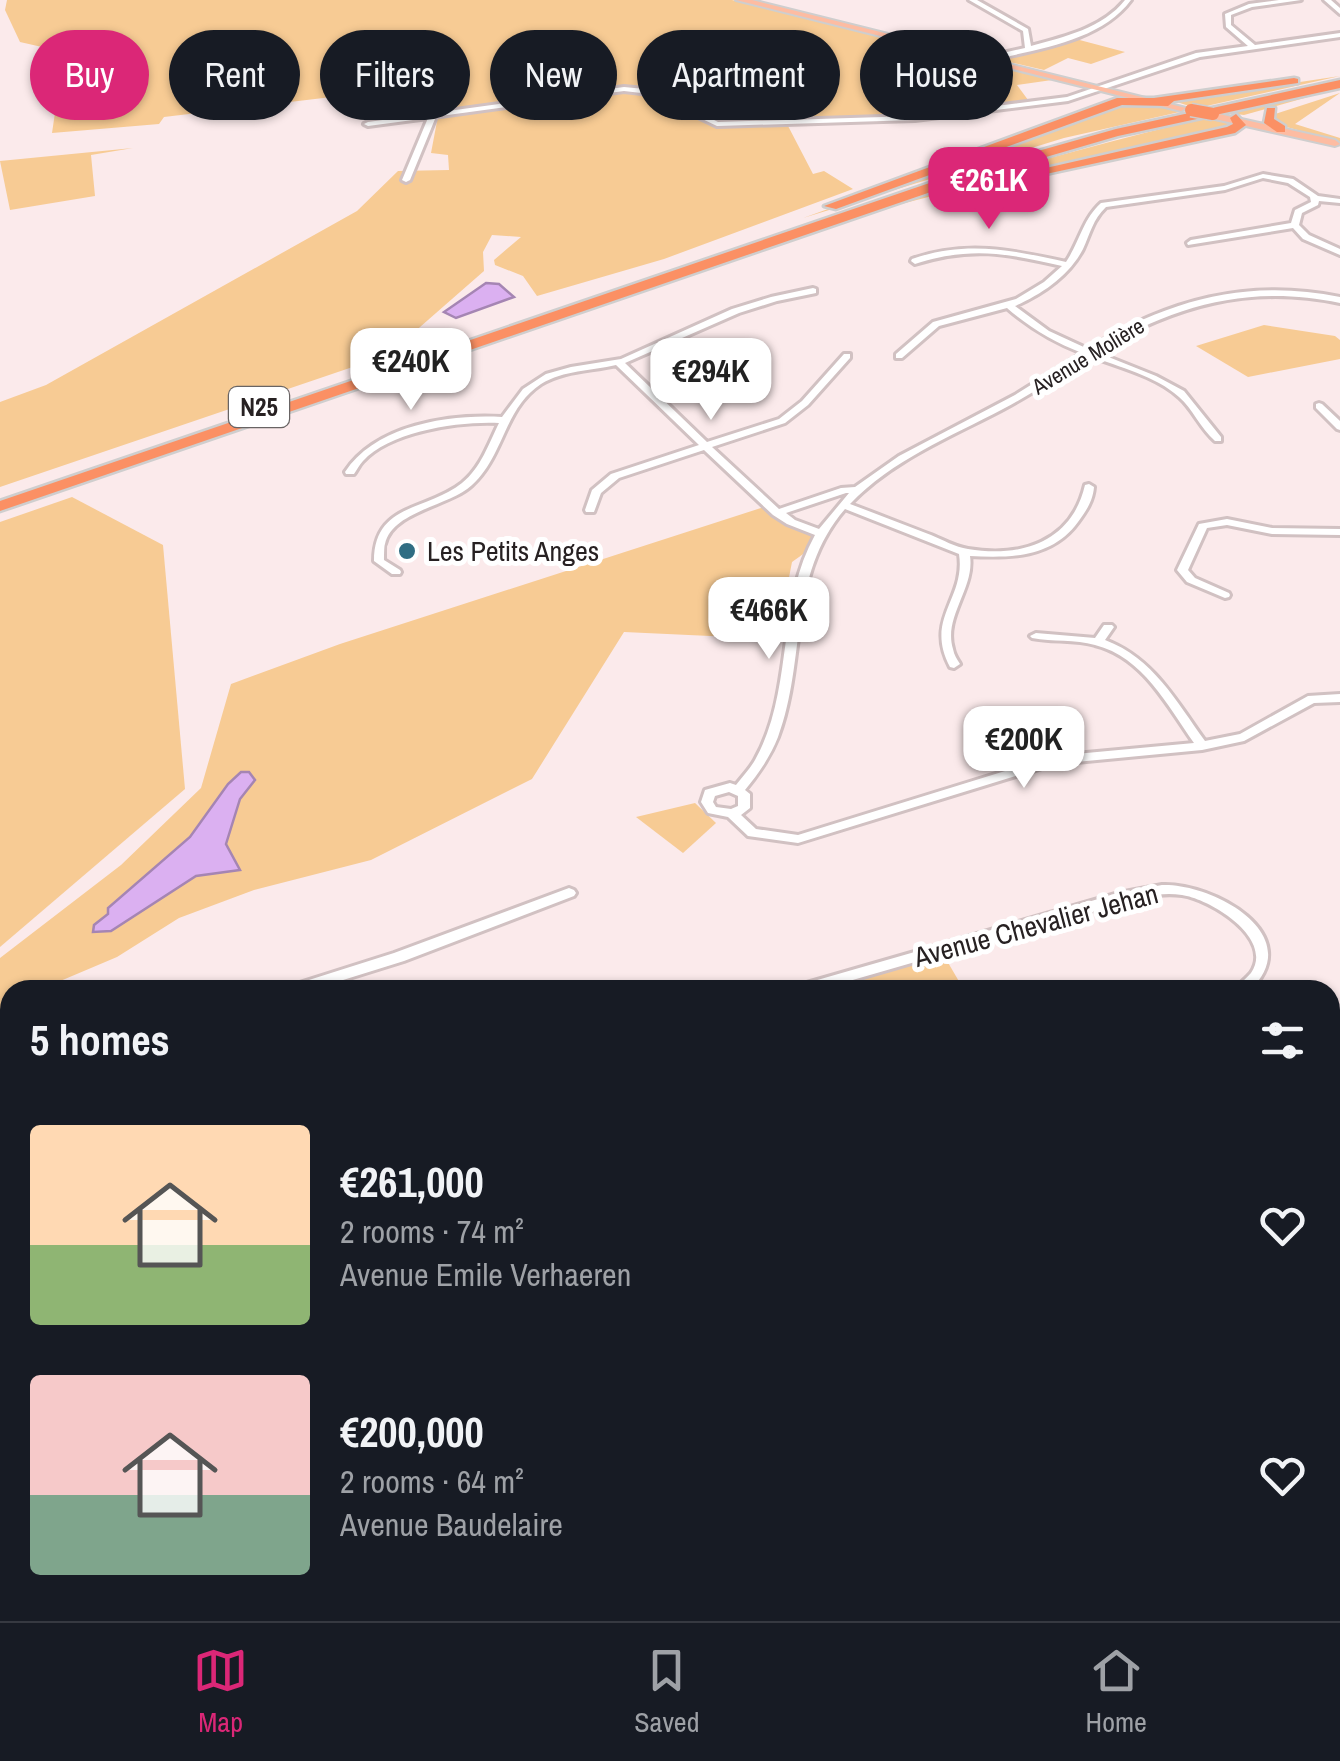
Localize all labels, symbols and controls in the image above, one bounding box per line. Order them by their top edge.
chip: Buy [30,30,149,120]
chip: Rent [169,30,300,120]
chip: Filters [320,30,470,120]
chip: New [490,30,617,120]
chip: Apartment [637,30,840,120]
chip: House [860,30,1013,120]
pin: €261K [919,147,1059,232]
text: €261K [950,158,1028,201]
street label: Avenue Molière [1025,311,1150,402]
pin: €240K [341,328,481,413]
pin: €294K [641,338,781,423]
text: €240K [372,339,450,382]
text: €294K [672,349,750,392]
road number: N25 [229,387,289,427]
place label: Les Petits Anges [427,532,599,570]
marker: Les Petits Anges [396,540,418,562]
pin: €466K [699,577,839,662]
text: €466K [730,588,808,631]
pin: €200K [954,706,1094,791]
text: €200K [985,717,1063,760]
street label: Avenue Chevalier Jehan [909,874,1162,976]
text: 5 homes [30,1012,170,1068]
icon: filters [1255,1013,1310,1068]
text: €261,000 [340,1154,484,1210]
icon: home [110,1165,230,1285]
icon: heart [1255,1198,1310,1253]
text: 2 rooms · 74 m² [340,1210,524,1253]
text: Avenue Emile Verhaeren [340,1253,631,1296]
text: €200,000 [340,1404,484,1460]
icon: home [110,1415,230,1535]
icon: heart [1255,1448,1310,1503]
text: 2 rooms · 64 m² [340,1460,524,1503]
text: Avenue Baudelaire [340,1503,563,1546]
tab: Map [193,1643,248,1741]
tab: Saved [634,1643,699,1741]
tab: Home [1086,1643,1147,1741]

